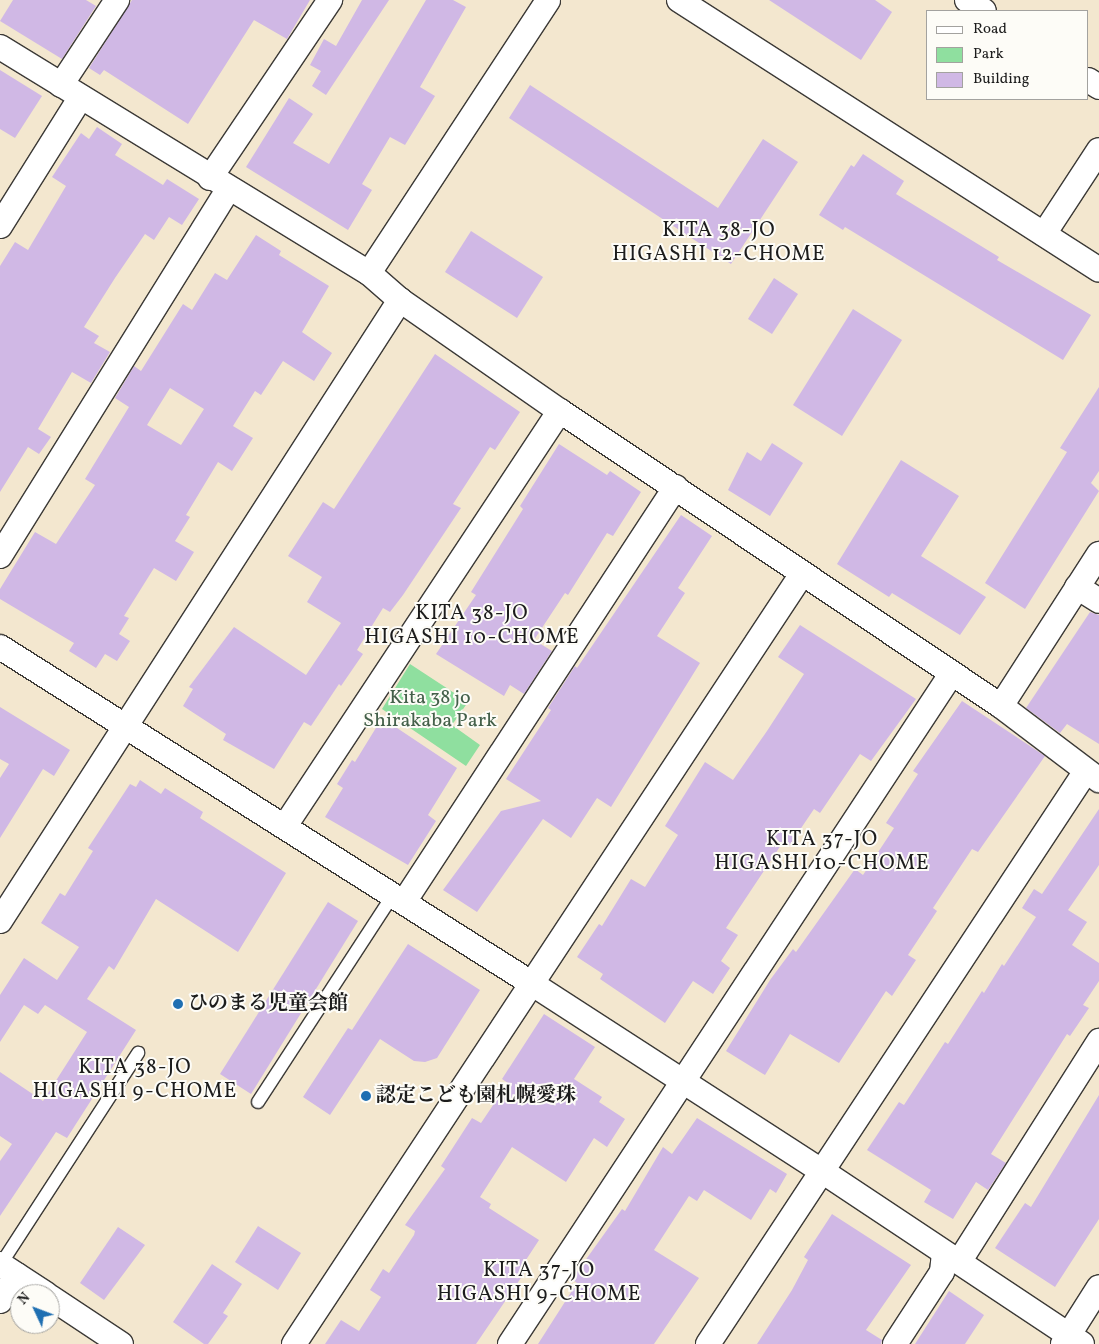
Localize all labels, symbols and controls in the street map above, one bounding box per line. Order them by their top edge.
legend [926,10,1089,100]
text: Road [973,19,1007,40]
text: Park [973,44,1004,65]
text: Building [973,69,1029,90]
district label: KITA 38-JO HIGASHI 12-CHOME [610,218,828,268]
district label: KITA 38-JO HIGASHI 10-CHOME [362,601,582,651]
park label: Kita 38 jo Shirakaba Park [363,686,497,733]
district label: KITA 37-JO HIGASHI 10-CHOME [712,827,932,877]
place label: ひのまる児童会館 [188,992,348,1016]
marker: ひのまる児童会館 [172,998,184,1010]
district label: KITA 38-JO HIGASHI 9-CHOME [31,1055,239,1105]
place label: 認定こども園札幌愛珠 [376,1084,576,1108]
marker: 認定こども園札幌愛珠 [360,1090,372,1102]
district label: KITA 37-JO HIGASHI 9-CHOME [435,1258,643,1308]
north arrow [10,1284,60,1334]
text: N [14,1289,35,1309]

